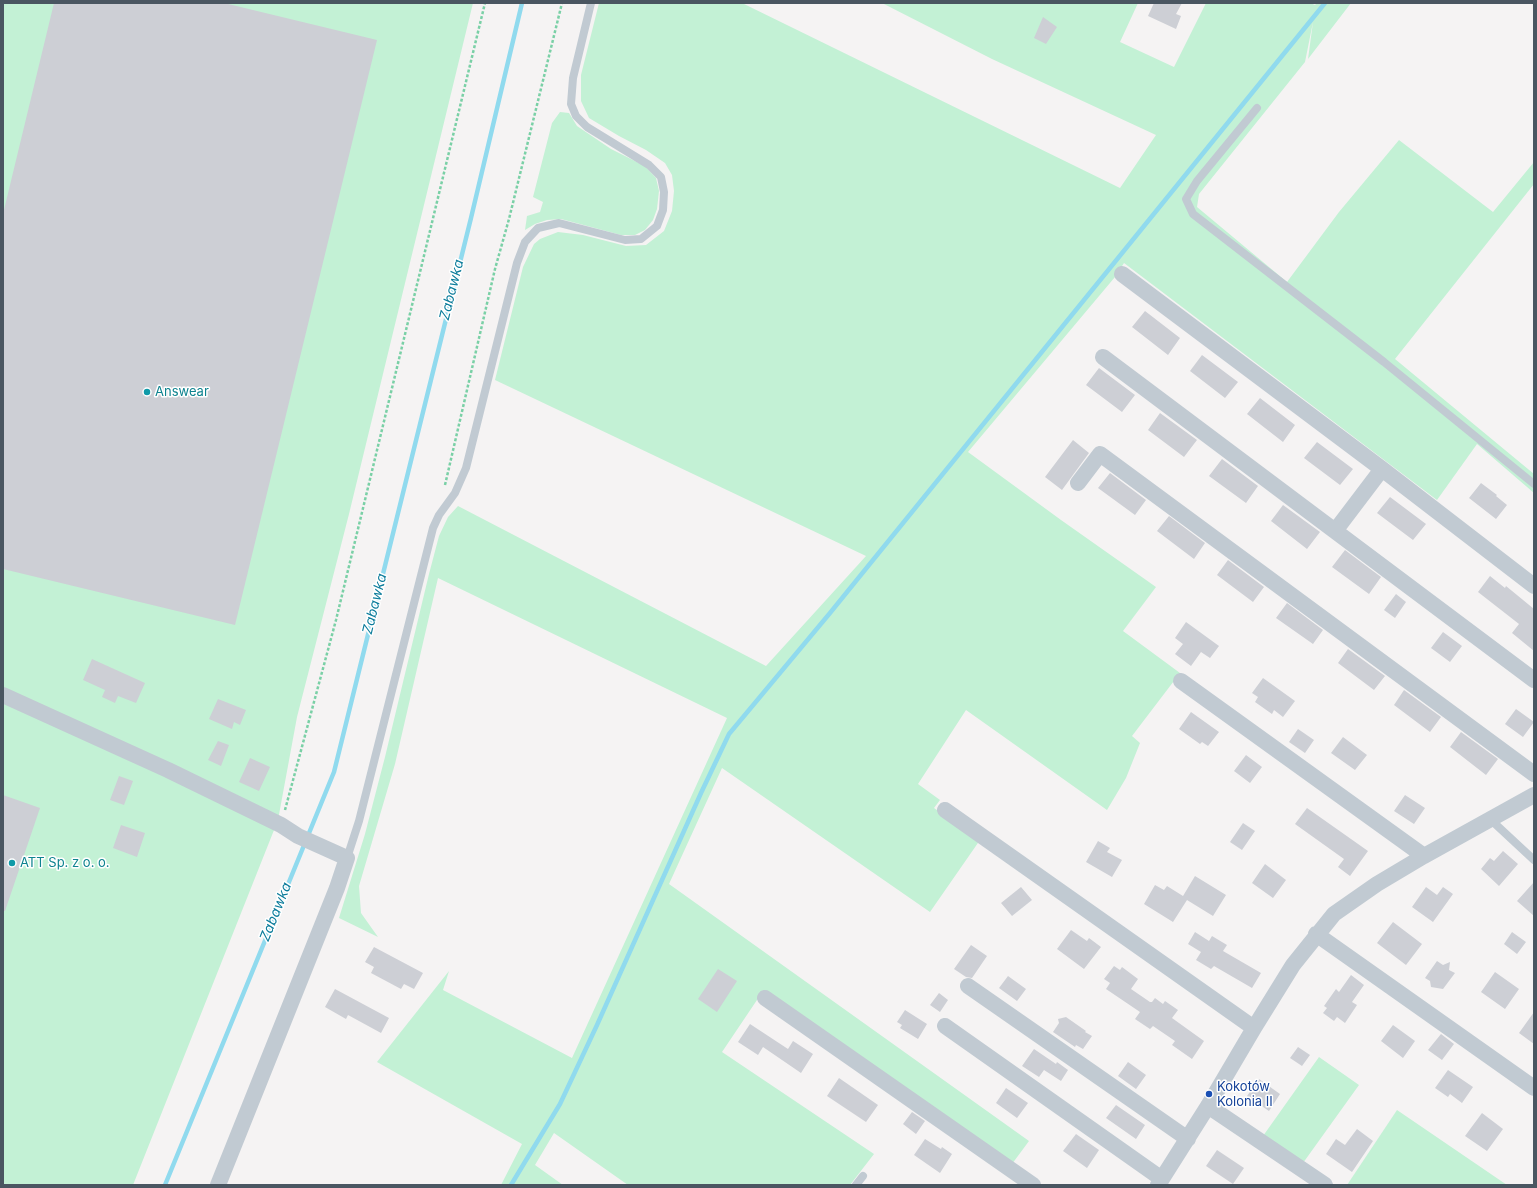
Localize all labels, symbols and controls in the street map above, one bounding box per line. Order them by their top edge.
water label: Zabawka [436,258,468,322]
place label: Answear [155,384,209,400]
marker: Answear [142,387,152,397]
water label: Zabawka [359,572,391,636]
place label: ATT Sp. z o. o. [20,855,110,871]
marker: ATT Sp. z o. o. [7,858,17,868]
water label: Zabawka [257,880,295,944]
place label: Kokotów Kolonia II [1217,1079,1273,1110]
marker: Kokotów Kolonia II [1204,1089,1214,1099]

